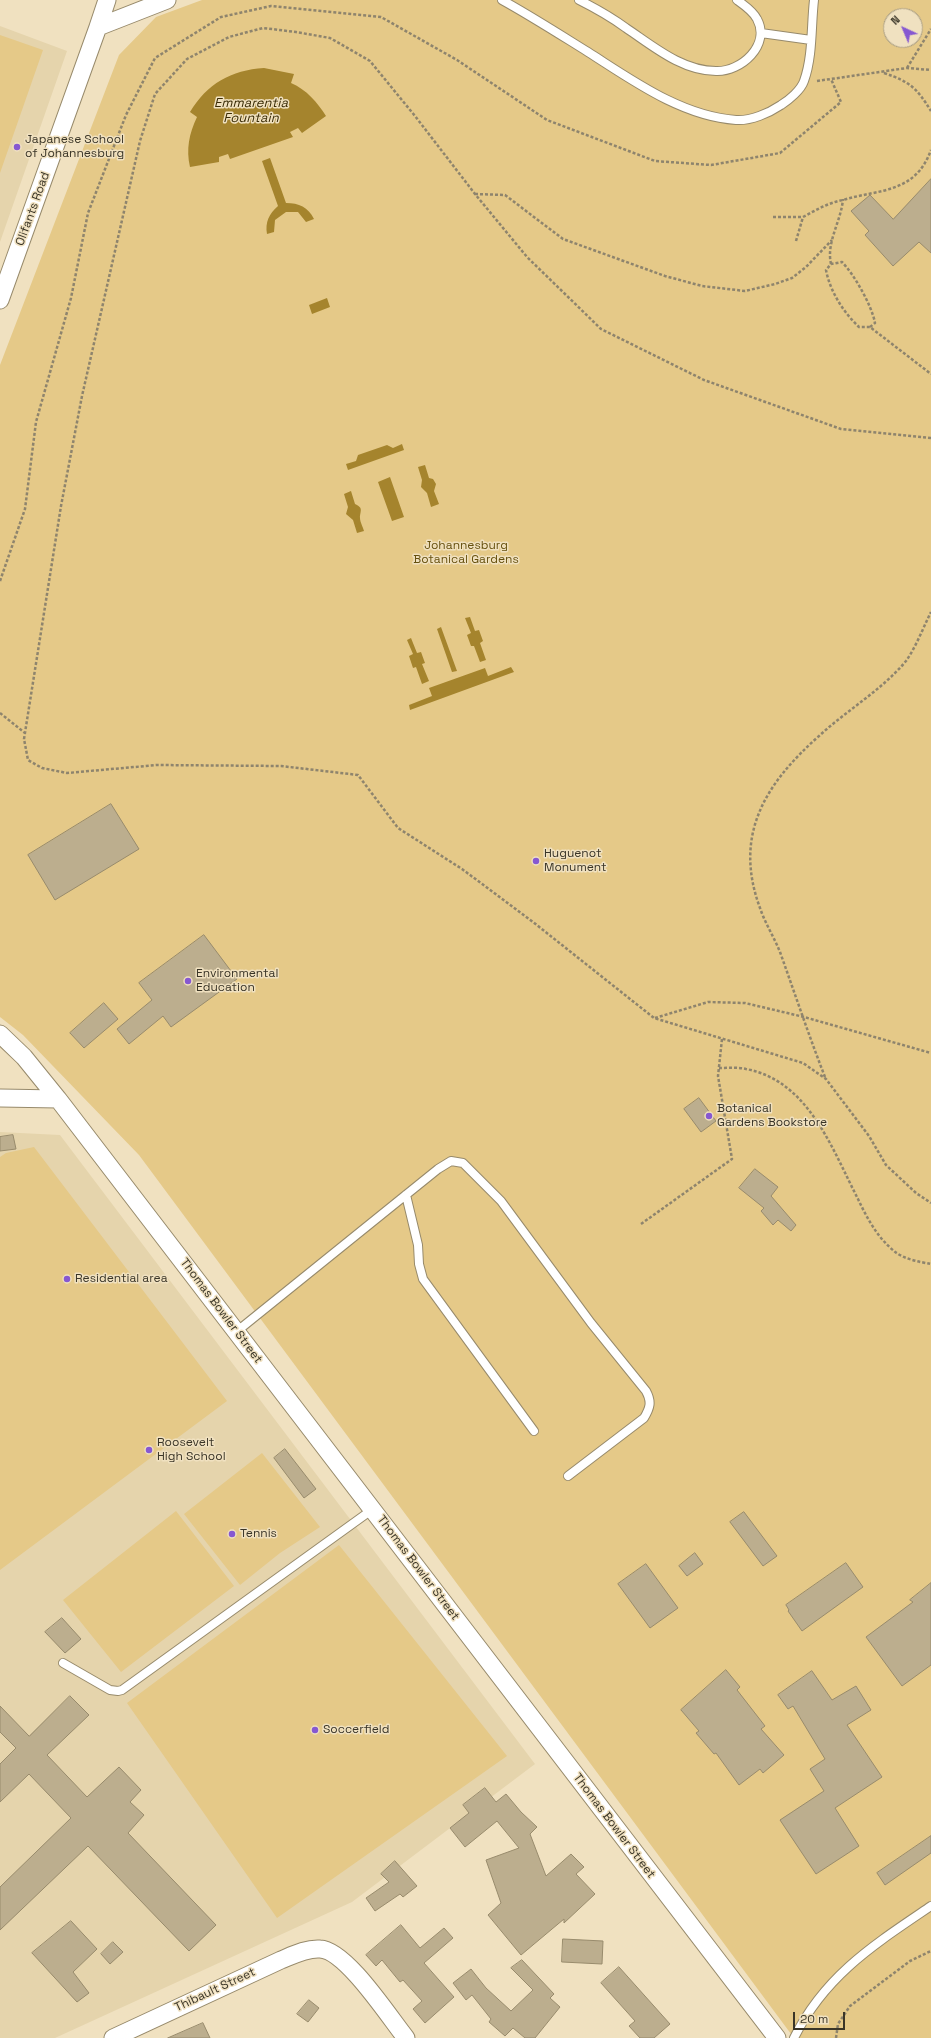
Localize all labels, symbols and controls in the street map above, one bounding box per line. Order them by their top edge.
north arrow [883,8,923,48]
text: N [888,12,903,28]
water label: Emmarentia Fountain [214,95,288,126]
place label: Japanese School of Johannesburg [25,133,124,161]
marker: Japanese School of Johannesburg [12,142,22,152]
street label: Olifants Road [13,170,53,248]
park label: Johannesburg Botanical Gardens [413,539,519,567]
place label: Huguenot Monument [544,847,607,875]
marker: Huguenot Monument [531,856,541,866]
place label: Environmental Education [196,967,278,995]
marker: Environmental Education [183,976,193,986]
place label: Botanical Gardens Bookstore [717,1102,827,1130]
marker: Botanical Gardens Bookstore [704,1111,714,1121]
street label: Thomas Bowler Street [177,1256,265,1366]
place label: Residential area [75,1272,168,1286]
marker: Residential area [62,1274,72,1284]
place label: Roosevelt High School [157,1436,226,1464]
marker: Roosevelt High School [144,1445,154,1455]
street label: Thomas Bowler Street [374,1513,462,1623]
place label: Tennis [240,1527,277,1541]
marker: Tennis [227,1529,237,1539]
place label: Soccerfield [323,1723,389,1737]
marker: Soccerfield [310,1725,320,1735]
street label: Thomas Bowler Street [570,1771,658,1881]
street label: Thibault Street [172,1965,258,2015]
scale bar [795,2004,847,2030]
text: 20 m [800,2011,828,2027]

